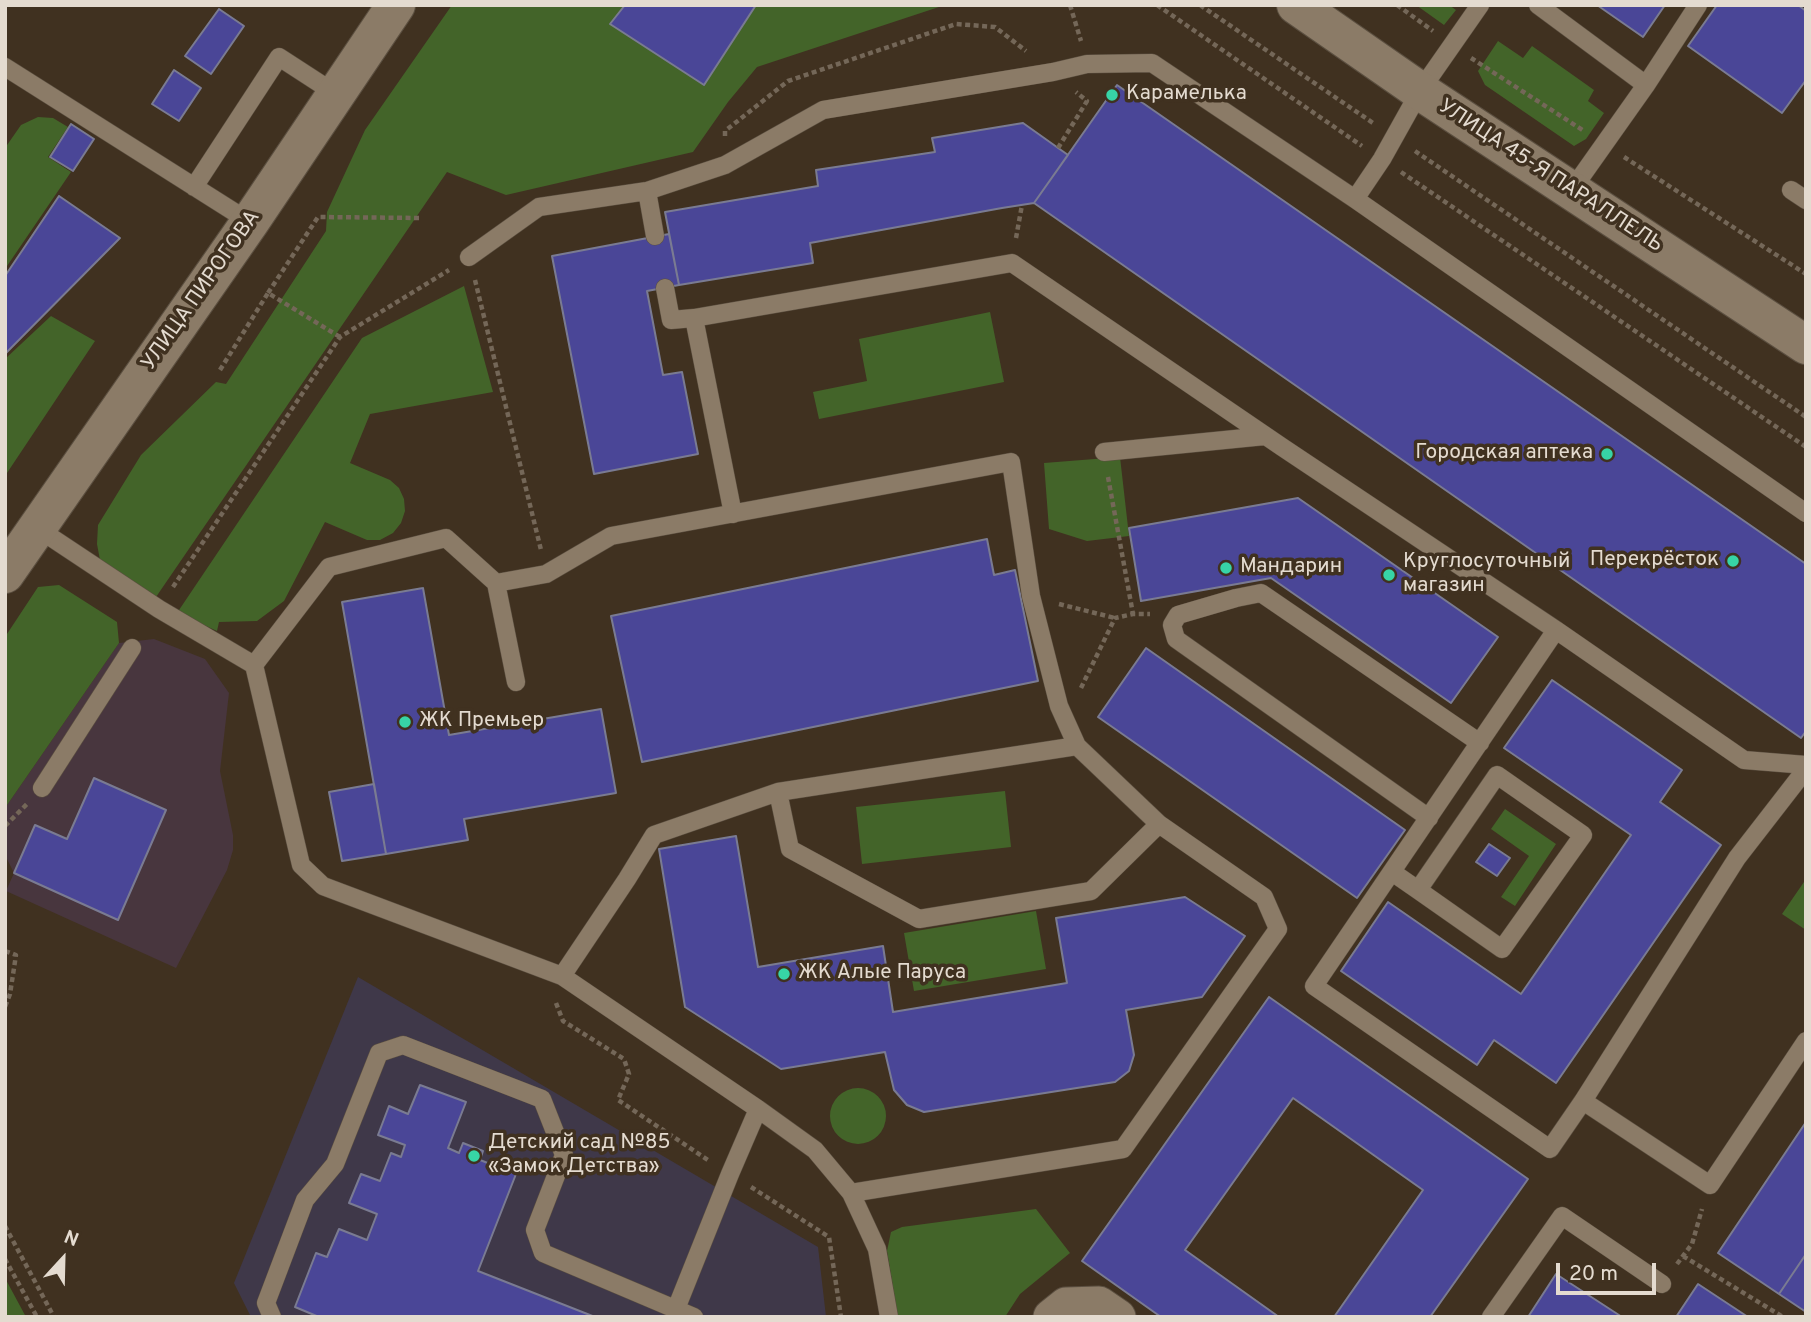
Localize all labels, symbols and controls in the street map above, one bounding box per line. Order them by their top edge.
place label: Карамелька [1126,82,1247,108]
marker: Карамелька [1104,87,1120,103]
street label: УЛИЦА 45-Я ПАРАЛЛЕЛЬ [1433,95,1667,259]
street label: УЛИЦА ПИРОГОВА [137,206,267,376]
place label: Городская аптека [1415,441,1593,467]
marker: Городская аптека [1599,446,1615,462]
place label: Перекрёсток [1590,548,1719,574]
place label: Круглосуточный магазин [1403,550,1570,600]
marker: Перекрёсток [1725,553,1741,569]
place label: Мандарин [1240,555,1342,581]
marker: Мандарин [1218,560,1234,576]
marker: Круглосуточный магазин [1381,567,1397,583]
place label: ЖК Премьер [419,709,544,735]
marker: ЖК Премьер [397,714,413,730]
place label: ЖК Алые Паруса [798,961,966,987]
marker: ЖК Алые Паруса [776,966,792,982]
place label: Детский сад №85 «Замок Детства» [488,1131,671,1181]
marker: Детский сад №85 «Замок Детства» [466,1148,482,1164]
north arrow [28,1224,98,1294]
text: N [60,1226,82,1253]
scale bar [1559,1248,1659,1292]
text: 20 m [1569,1261,1618,1288]

